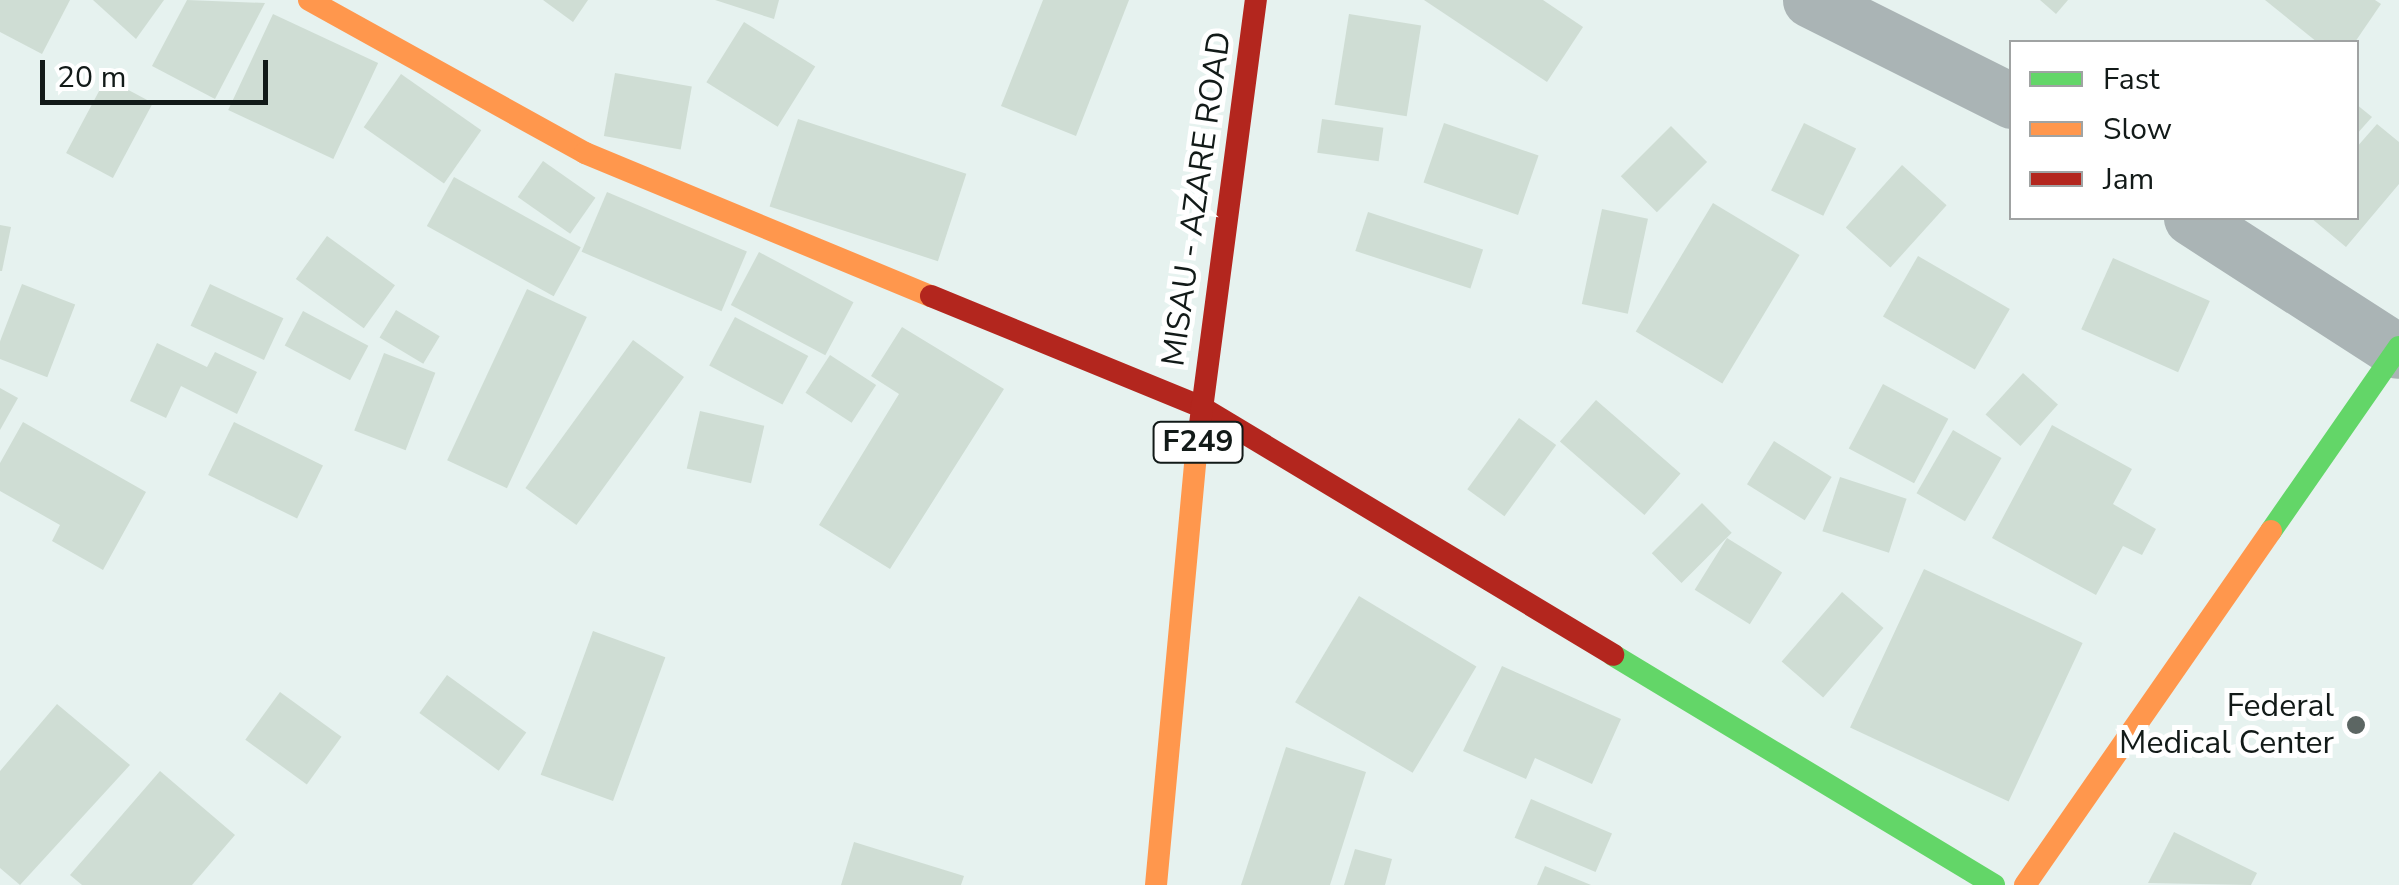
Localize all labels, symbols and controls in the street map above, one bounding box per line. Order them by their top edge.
street label: MISAU - AZARE ROAD [1155,29,1239,369]
scale bar [45,40,272,102]
legend [2009,40,2359,220]
text: 20 m [57,57,126,98]
text: Fast [2103,59,2160,100]
text: Slow [2103,109,2172,150]
text: Jam [2103,159,2154,200]
road number: F249 [1150,417,1246,467]
place label: Federal Medical Center [2119,688,2334,763]
marker: Federal Medical Center [2343,712,2369,738]

